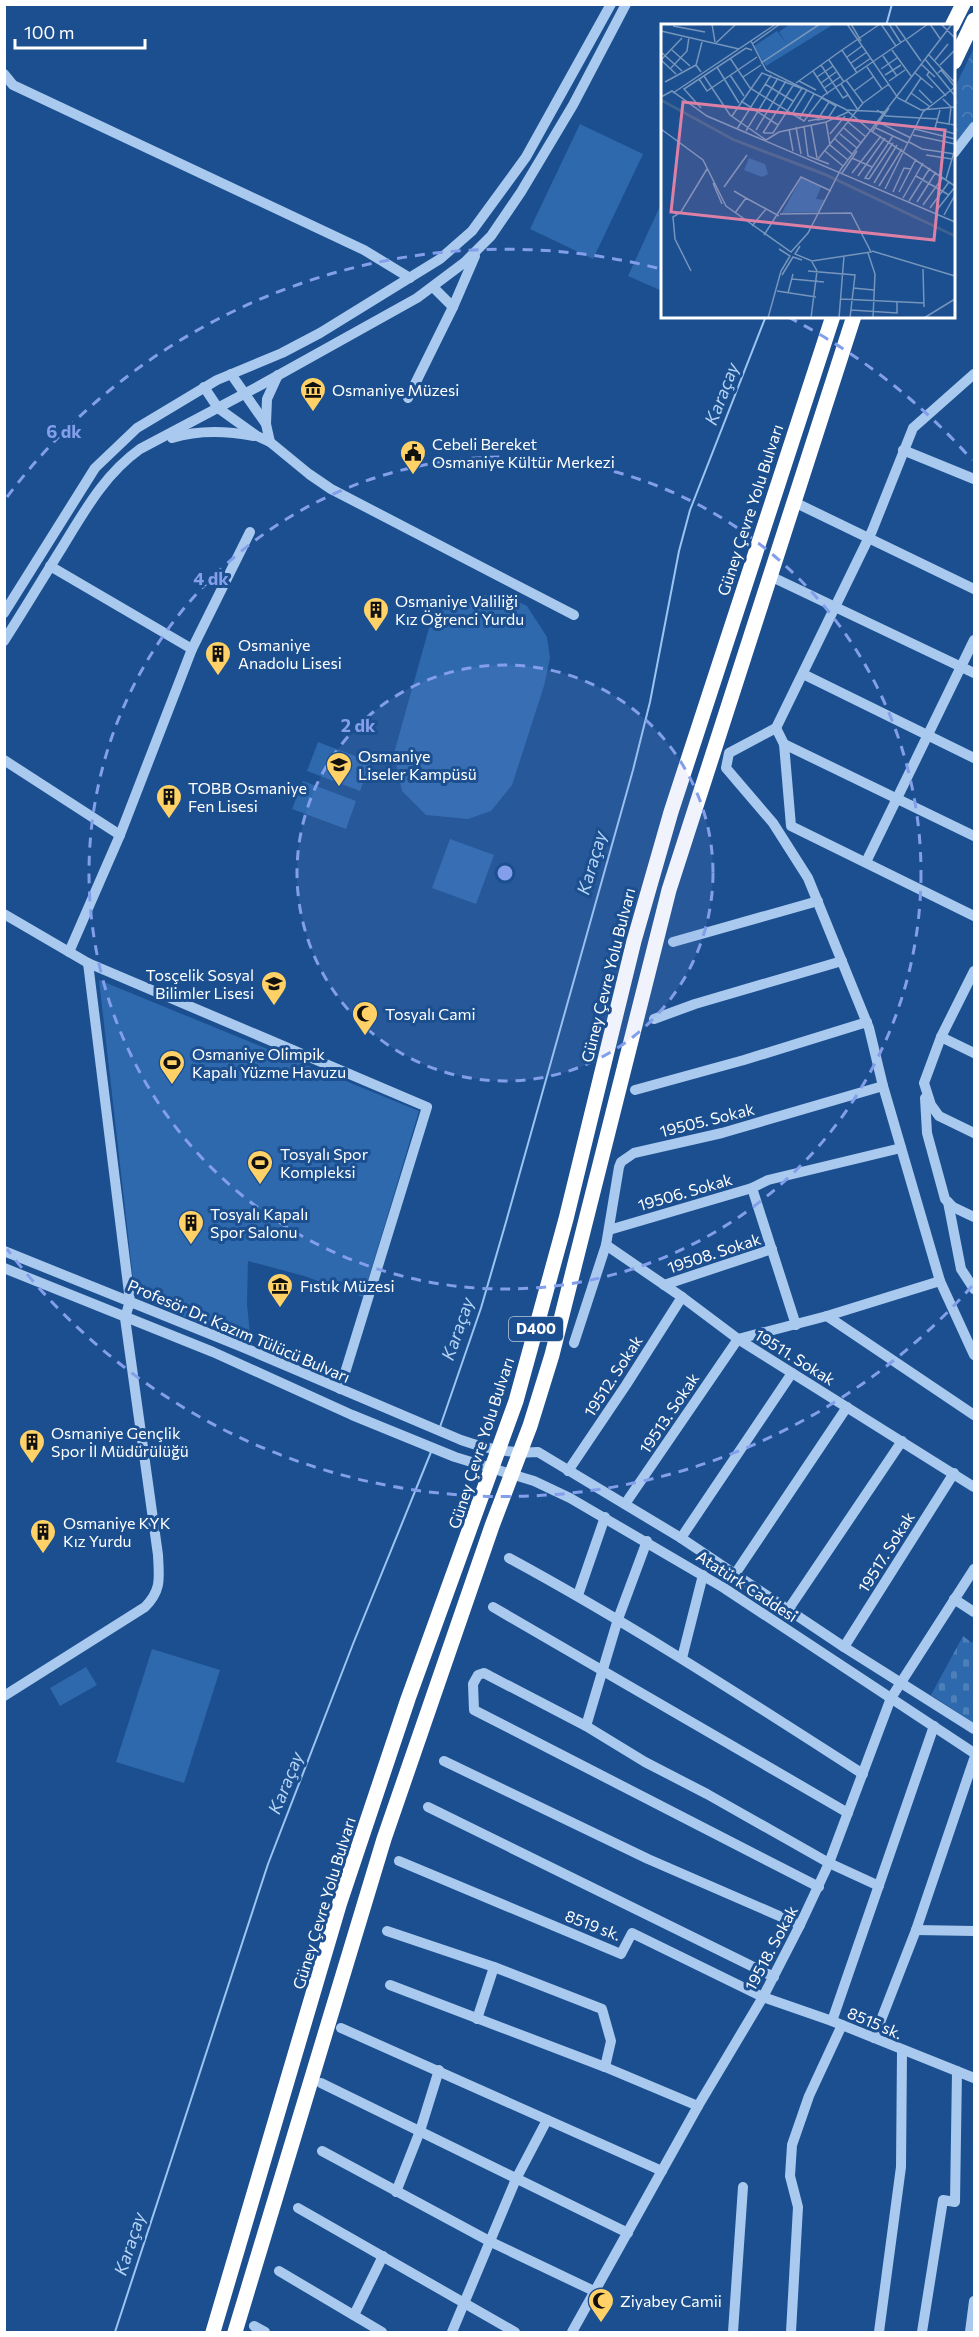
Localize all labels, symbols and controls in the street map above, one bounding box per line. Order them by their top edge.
scale bar [15,12,146,50]
text: 100 m [24,21,74,43]
inset map [661,24,955,318]
water label: Karaçay [699,359,743,428]
museum icon: Osmaniye Müzesi [298,375,328,413]
place label: Osmaniye Müzesi [332,380,459,399]
text: 6 dk [46,420,82,442]
street label: Güney Çevre Yolu Bulvarı [713,422,786,598]
place label: Cebeli Bereket Osmaniye Kültür Merkezi [432,434,615,471]
public building icon: Cebeli Bereket Osmaniye Kültür Merkezi [398,438,428,476]
text: 4 dk [193,567,229,589]
place label: Osmaniye Valiliği Kız Öğrenci Yurdu [395,591,524,628]
building icon: Osmaniye Valiliği Kız Öğrenci Yurdu [361,595,391,633]
place label: Osmaniye Anadolu Lisesi [238,635,342,672]
building icon: Osmaniye Anadolu Lisesi [203,639,233,677]
text: 2 dk [341,714,376,736]
place label: Osmaniye Liseler Kampüsü [358,746,477,783]
school or university icon: Osmaniye Liseler Kampüsü [324,750,354,788]
place label: TOBB Osmaniye Fen Lisesi [188,778,307,815]
building icon: TOBB Osmaniye Fen Lisesi [154,782,184,820]
water label: Karaçay [571,828,611,897]
centre of rings [495,863,515,883]
street label: Güney Çevre Yolu Bulvarı [577,886,638,1064]
place label: Tosçelik Sosyal Bilimler Lisesi [146,965,254,1002]
school or university icon: Tosçelik Sosyal Bilimler Lisesi [259,969,289,1007]
mosque icon: Tosyalı Cami [350,999,380,1037]
place label: Tosyalı Cami [385,1004,476,1023]
place label: Osmaniye Olimpik Kapalı Yüzme Havuzu [192,1044,346,1081]
sports icon: Osmaniye Olimpik Kapalı Yüzme Havuzu [157,1048,187,1086]
street label: 19505. Sokak [658,1099,756,1140]
place label: Tosyalı Spor Kompleksi [280,1144,369,1181]
sports icon: Tosyalı Spor Kompleksi [245,1148,275,1186]
street label: 19506. Sokak [636,1169,734,1214]
place label: Tosyalı Kapalı Spor Salonu [210,1204,308,1241]
building icon: Tosyalı Kapalı Spor Salonu [176,1208,206,1246]
street label: 19508. Sokak [665,1228,763,1277]
museum icon: Fıstık Müzesi [265,1271,295,1309]
street label: Profesör Dr. Kazım Tülücü Bulvarı [125,1275,353,1386]
place label: Fıstık Müzesi [300,1276,395,1295]
water label: Karaçay [436,1294,478,1363]
road number: D400 [509,1317,563,1341]
street label: 19511. Sokak [752,1324,839,1389]
street label: 19512. Sokak [579,1331,646,1420]
street label: Güney Çevre Yolu Bulvarı [444,1355,517,1531]
street label: 19513. Sokak [635,1369,703,1457]
place label: Osmaniye Gençlik Spor İl Müdürülüğü [51,1423,189,1460]
building icon: Osmaniye Gençlik Spor İl Müdürülüğü [17,1427,47,1465]
street label: 19517. Sokak [853,1508,918,1596]
place label: Osmaniye KYK Kız Yurdu [63,1513,171,1550]
building icon: Osmaniye KYK Kız Yurdu [28,1517,58,1555]
street label: Atatürk Caddesi [693,1546,801,1625]
water label: Karaçay [263,1748,308,1817]
street label: Güney Çevre Yolu Bulvarı [288,1814,359,1991]
street label: 19518. Sokak [740,1902,801,1994]
street label: 8519 sk. [563,1905,624,1944]
street label: 8515 sk. [845,2003,905,2043]
water label: Karaçay [109,2209,150,2278]
mosque icon: Ziyabey Camii [586,2286,616,2324]
place label: Ziyabey Camii [620,2291,722,2310]

